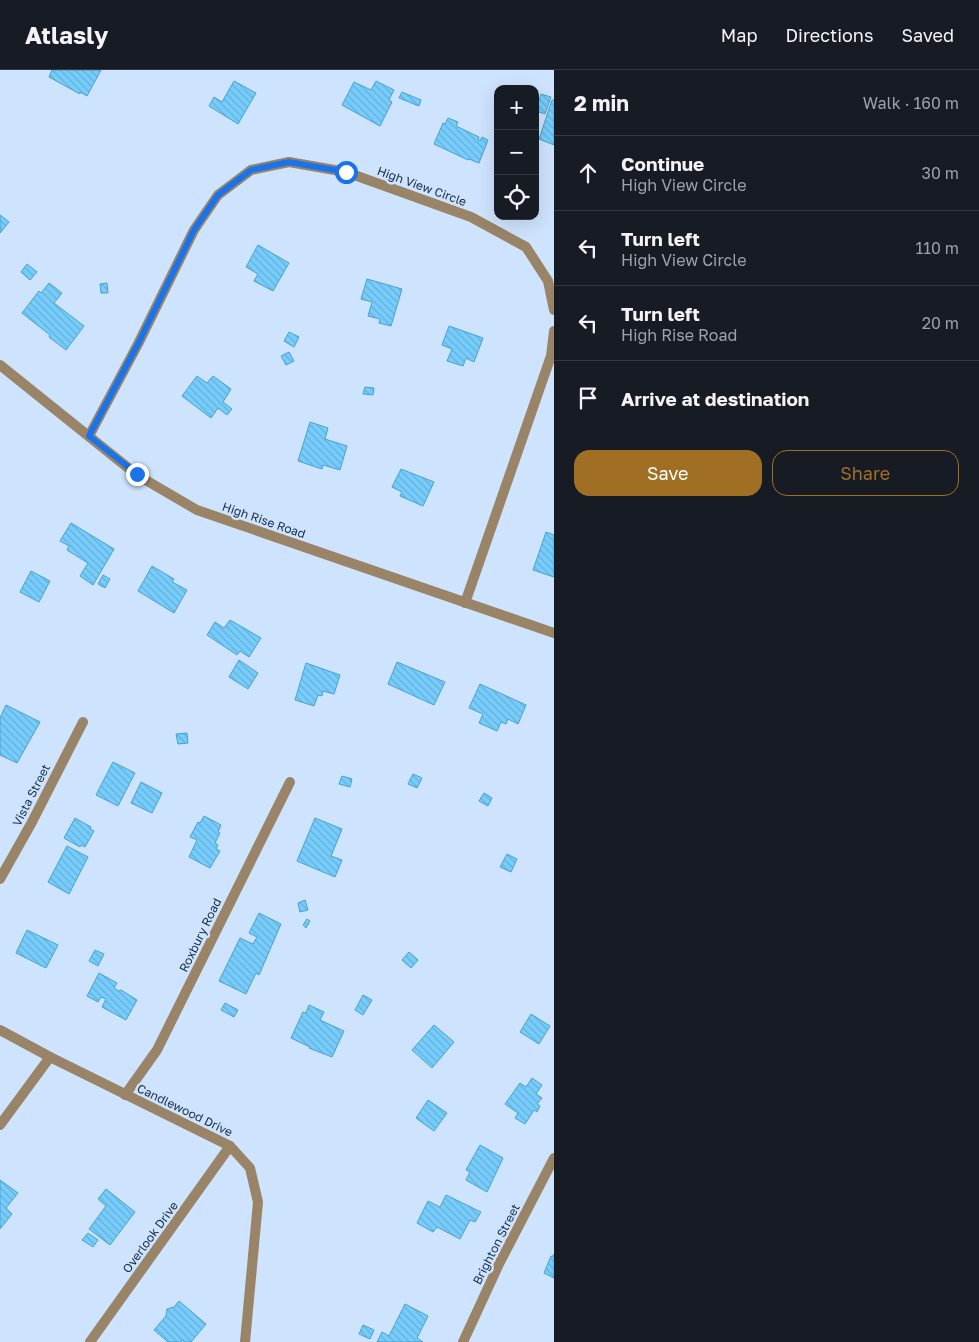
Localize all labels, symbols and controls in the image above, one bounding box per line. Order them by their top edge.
text: Atlasly [25,20,108,49]
text: Map [721,24,757,46]
text: Directions [785,24,873,46]
text: Saved [901,24,954,46]
map controls [494,85,539,220]
button: + [494,85,539,130]
text: 2 min [574,90,629,116]
text: Walk · 160 m [863,93,959,113]
button: − [494,130,539,175]
text: Continue [621,152,704,175]
icon: ahead [574,159,602,187]
route start [335,161,358,184]
street label: High View Circle [375,163,469,209]
text: 30 m [922,163,959,183]
button: locate [494,175,539,220]
text: High View Circle [621,175,746,195]
text: Turn left [621,227,700,250]
icon: left [574,234,602,262]
text: 110 m [915,238,959,258]
text: High View Circle [621,250,746,270]
text: Turn left [621,302,700,325]
icon: left [574,309,602,337]
text: 20 m [922,313,959,333]
text: High Rise Road [621,325,737,345]
icon: arrive [574,384,602,412]
text: Arrive at destination [621,387,809,410]
button: Save [574,450,762,496]
button: Share [772,450,959,496]
route end [126,463,149,486]
street label: High Rise Road [220,499,308,541]
street label: Vista Street [9,761,53,829]
street label: Roxbury Road [176,896,224,974]
street label: Candlewood Drive [135,1080,235,1140]
street label: Overlook Drive [119,1198,181,1276]
street label: Brighton Street [469,1201,523,1287]

